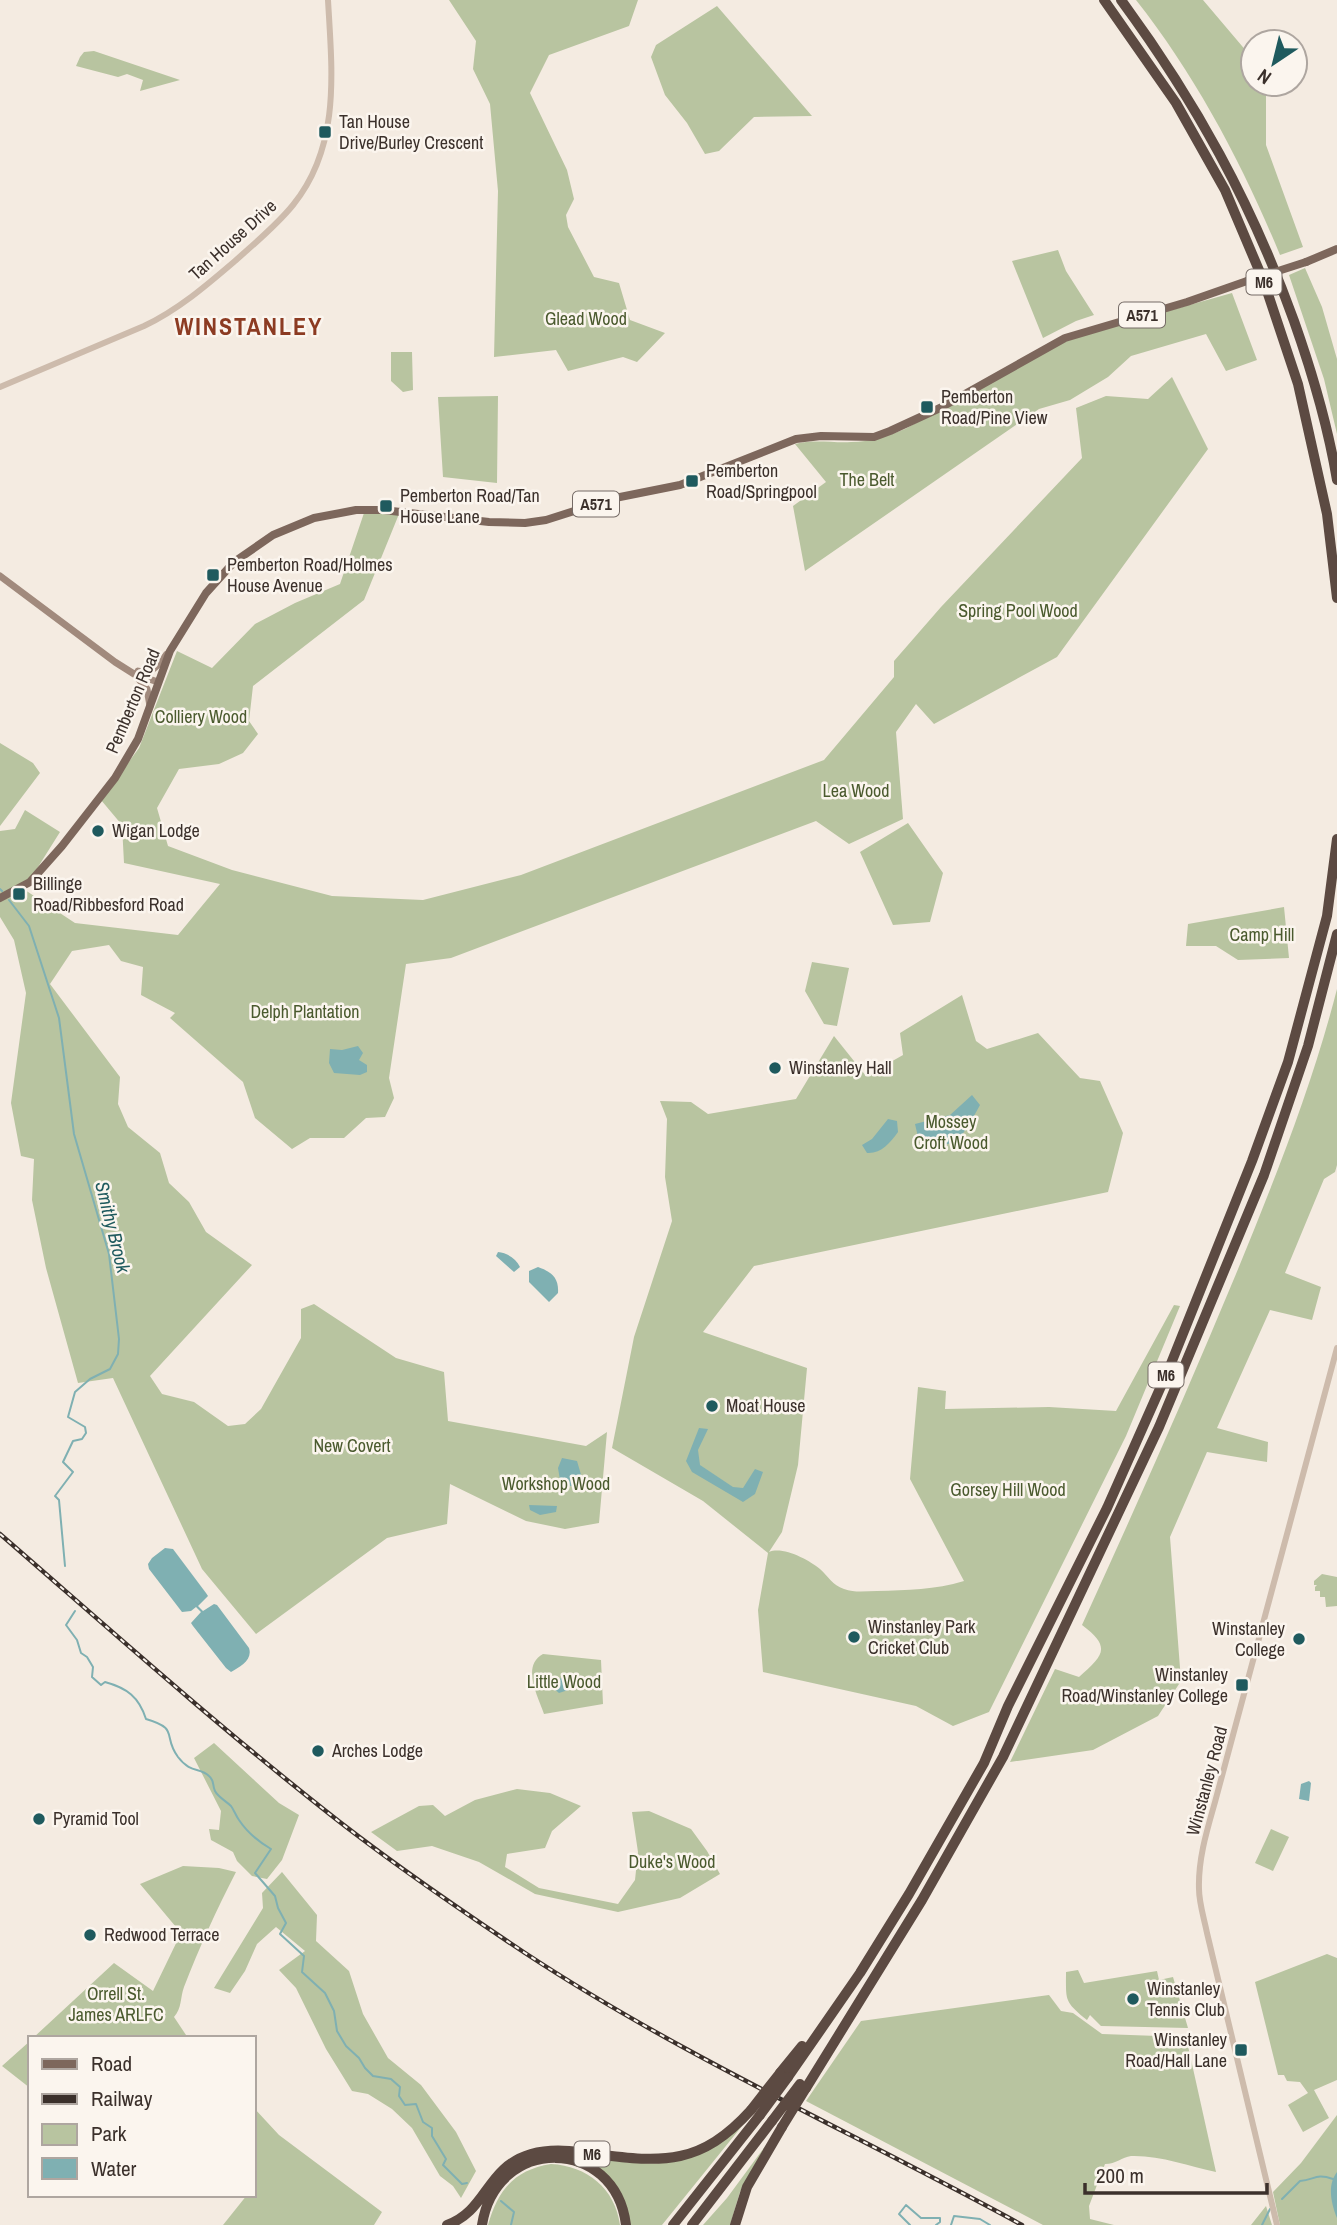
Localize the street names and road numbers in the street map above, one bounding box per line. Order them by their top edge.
street label: Tan House Drive [183,193,282,286]
road number: M6 [1246,270,1282,294]
road number: A571 [1119,302,1165,328]
road number: A571 [573,491,619,516]
street label: Pemberton Road [99,645,166,757]
road number: M6 [1148,1362,1184,1387]
street label: Winstanley Road [1180,1723,1233,1838]
road number: M6 [574,2142,610,2166]

